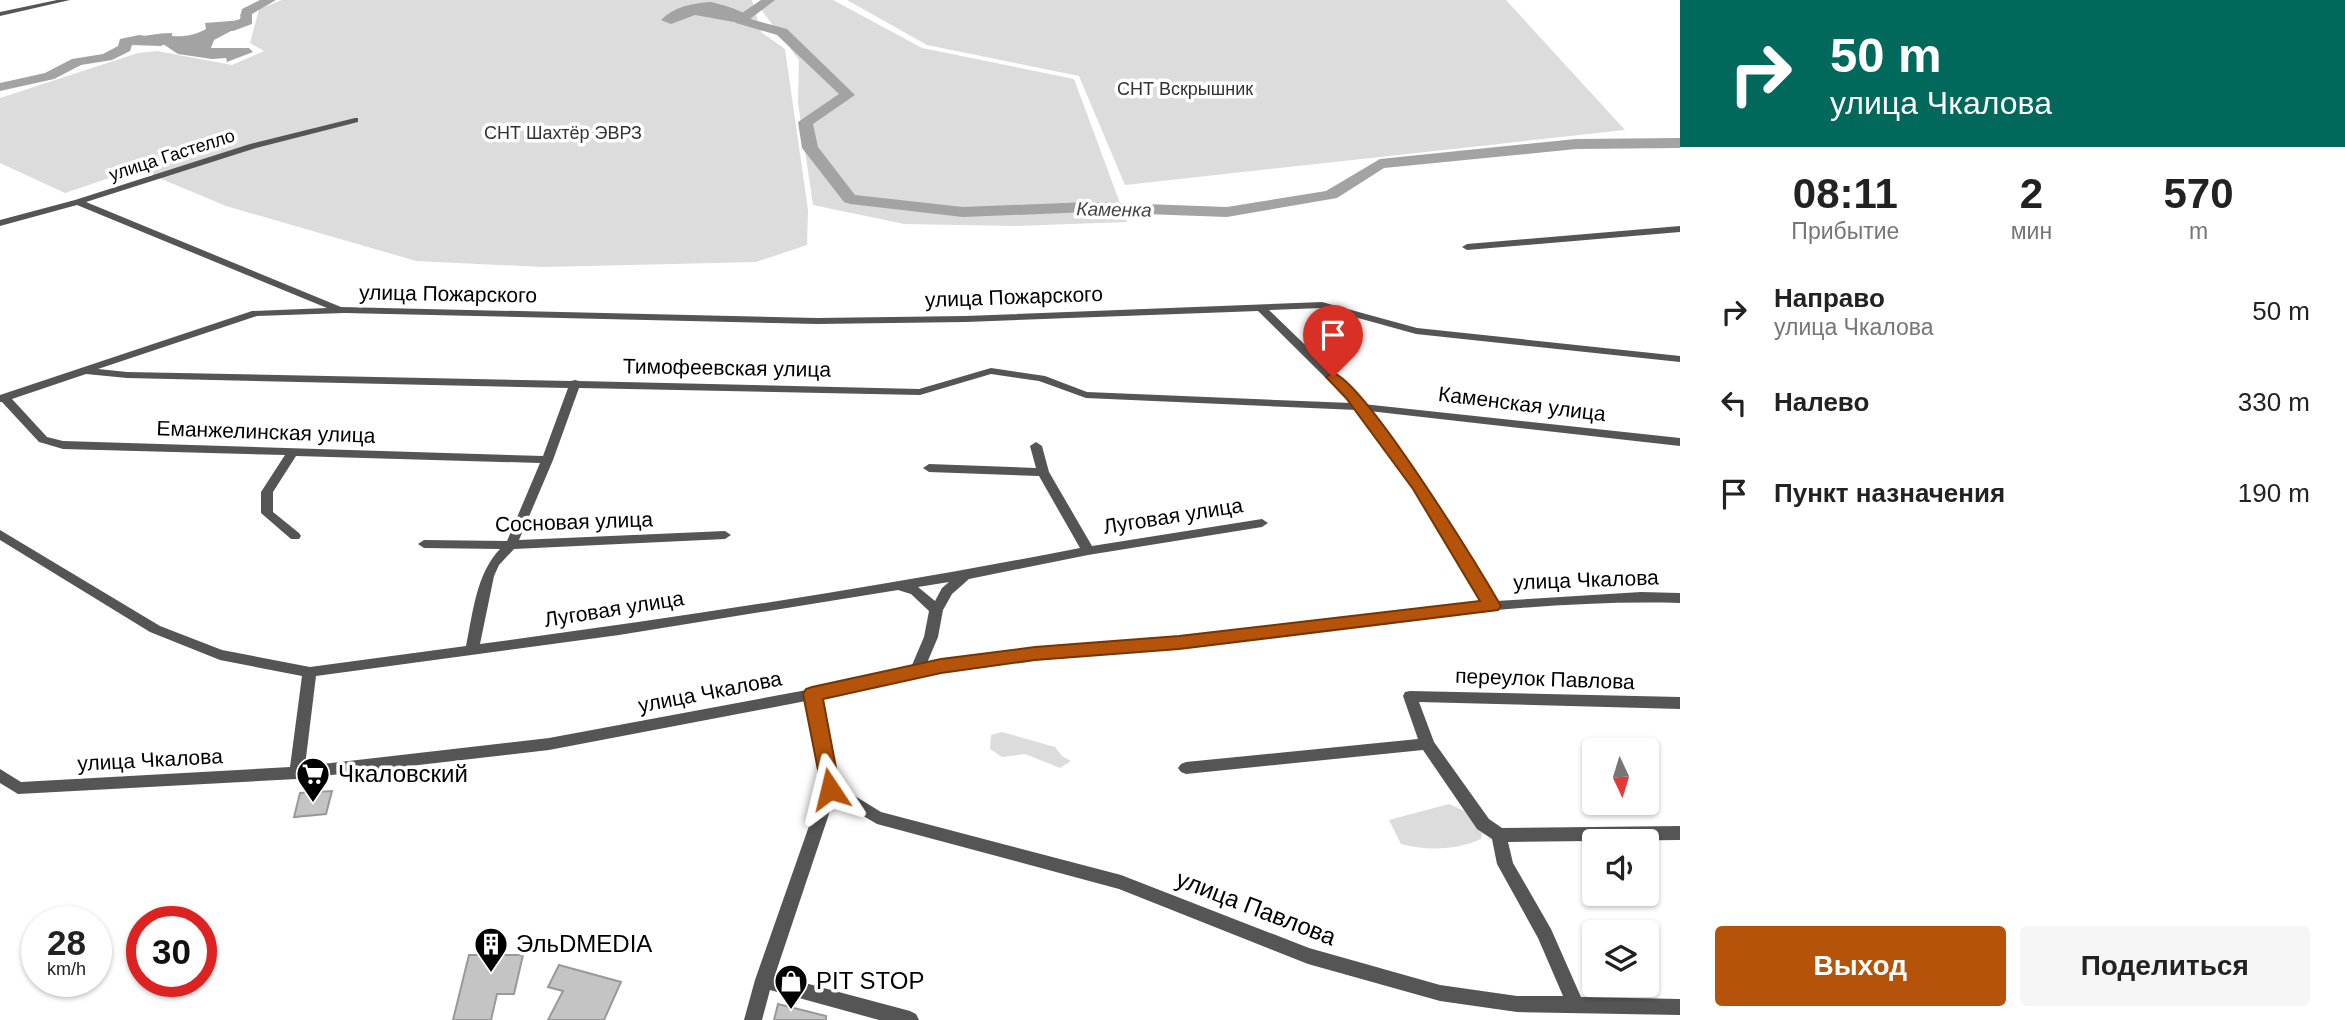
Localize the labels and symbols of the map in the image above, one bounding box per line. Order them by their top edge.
park label: СНТ Вскрышник [1117,79,1253,99]
park label: СНТ Шахтёр ЭВРЗ [484,123,642,143]
street label: улица Гастелло [107,125,237,185]
water label: Каменка [1076,198,1152,221]
street label: улица Пожарского [359,280,537,307]
street label: улица Пожарского [925,282,1103,311]
pin [1303,305,1363,377]
street label: Тимофеевская улица [623,354,832,381]
street label: Каменская улица [1437,382,1607,425]
street label: Еманжелинская улица [156,416,376,447]
street label: Луговая улица [1102,493,1245,538]
street label: Сосновая улица [495,507,654,536]
street label: улица Чкалова [1513,565,1659,594]
street label: Луговая улица [543,586,686,631]
street label: переулок Павлова [1455,664,1635,693]
street label: улица Чкалова [636,666,784,717]
north arrow [1582,738,1659,816]
street label: улица Чкалова [77,744,224,775]
position arrow [793,752,867,826]
supermarket icon: Чкаловский [294,755,332,804]
place label: Чкаловский [338,760,468,787]
street label: улица Павлова [1173,865,1340,951]
speed limit sign: 30 [126,906,217,997]
building icon: ЭльDMEDIA [472,925,510,974]
place label: ЭльDMEDIA [516,930,652,957]
shop icon: PIT STOP [772,962,810,1011]
place label: PIT STOP [816,967,924,994]

